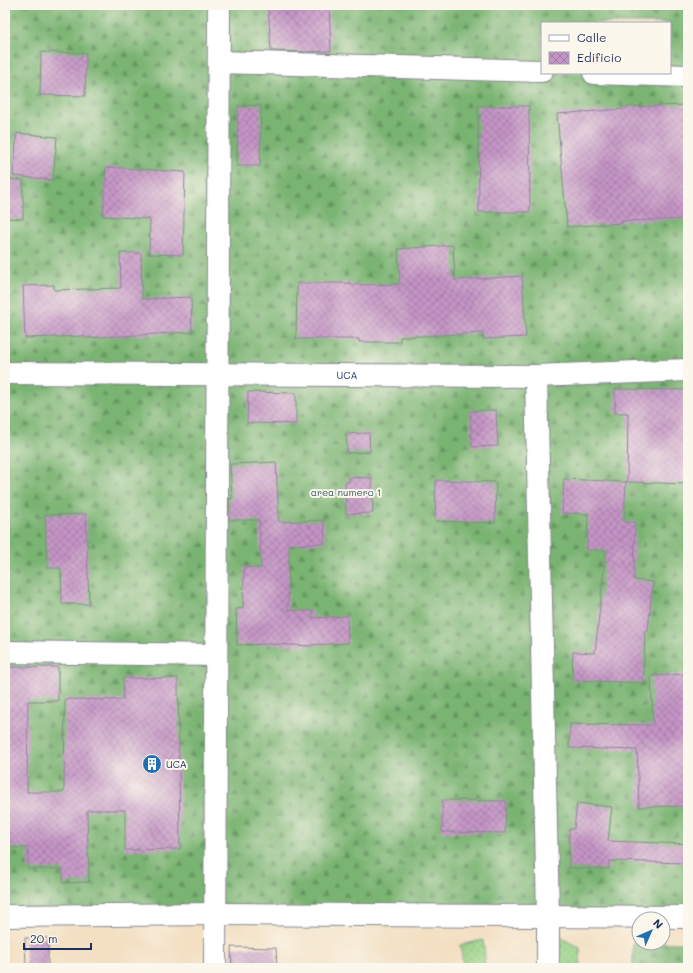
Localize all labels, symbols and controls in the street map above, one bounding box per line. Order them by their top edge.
legend [541,22,671,74]
text: Calle [577,29,607,45]
text: Edificio [577,49,621,65]
street label: UCA [337,368,357,382]
park label: area numero 1 [311,485,381,499]
building icon: UCA [141,753,163,775]
place label: UCA [166,757,187,771]
north arrow [631,911,671,951]
text: N [650,915,667,932]
scale bar [24,925,91,951]
text: 20 m [30,930,58,946]

